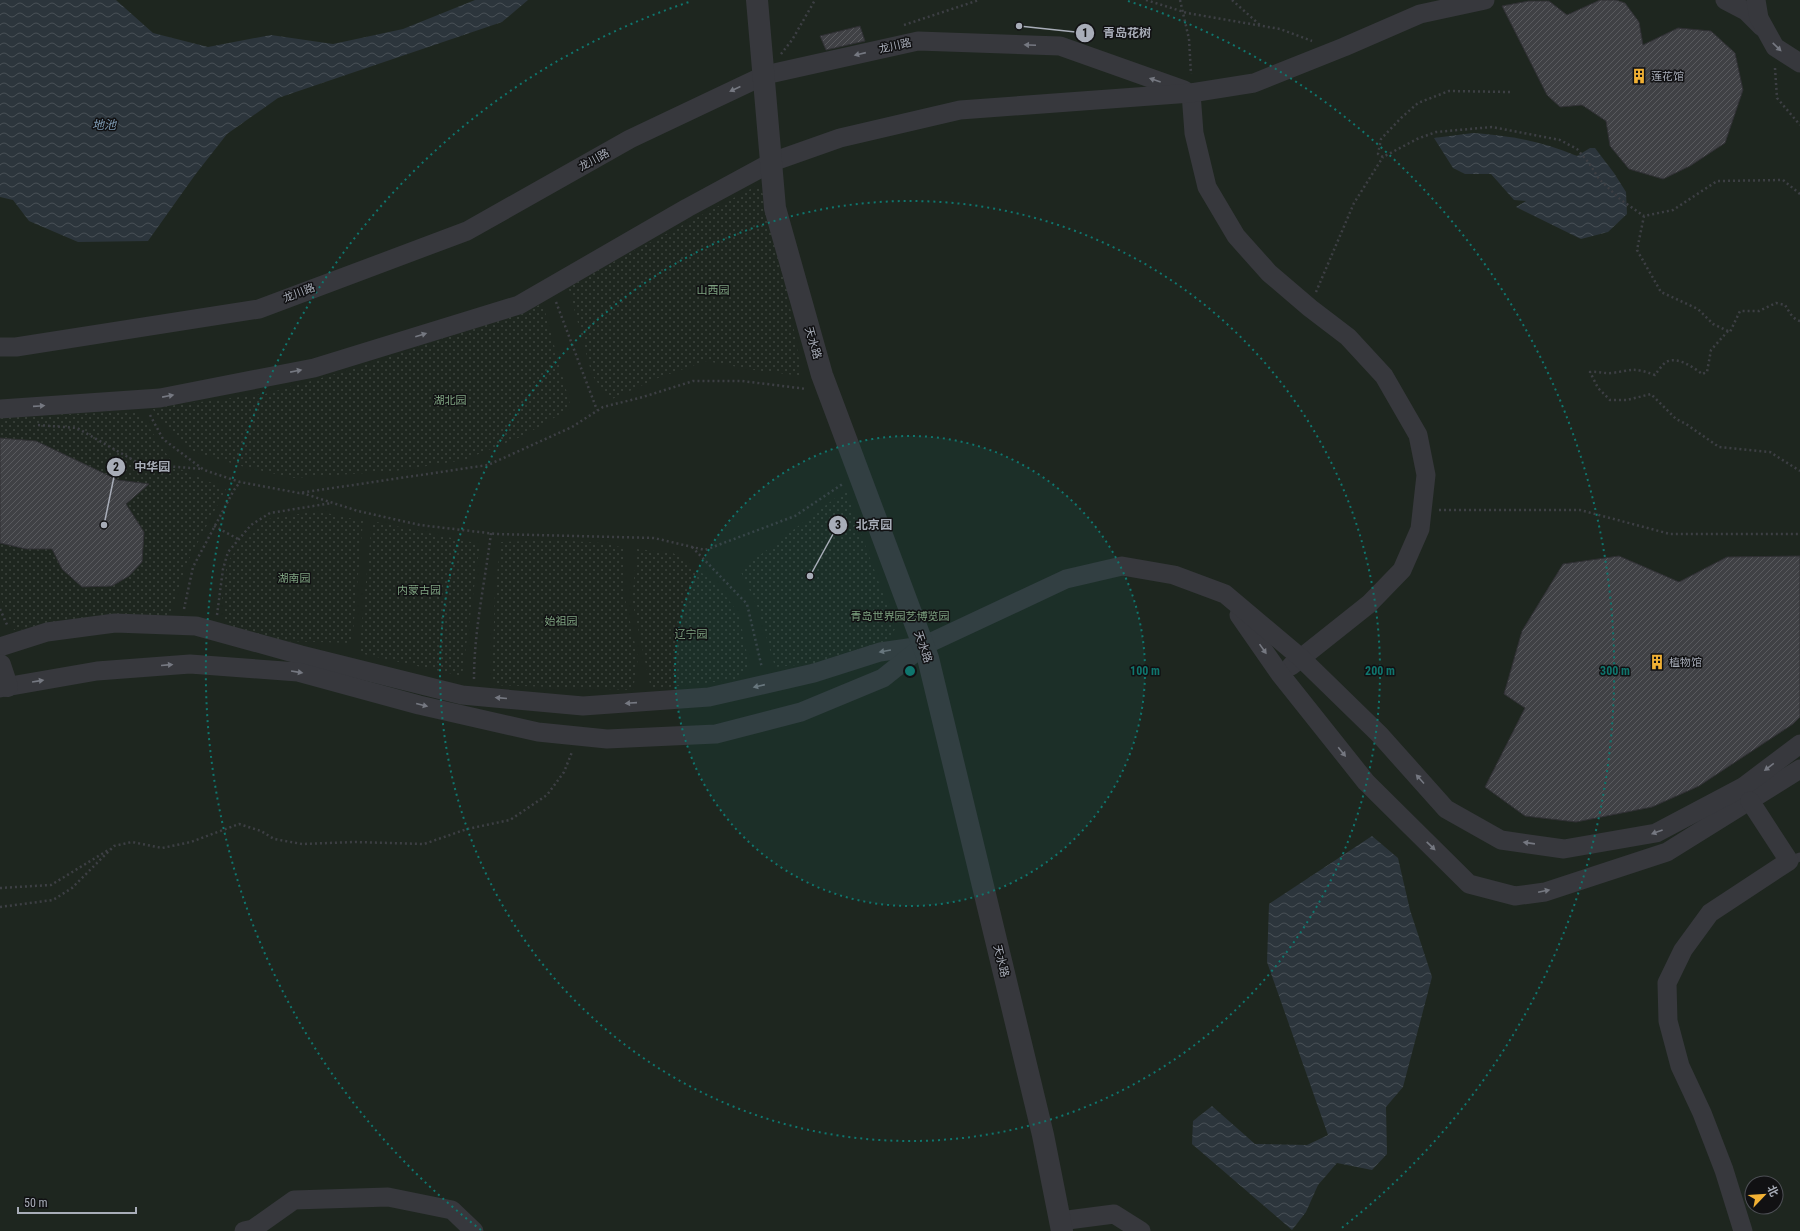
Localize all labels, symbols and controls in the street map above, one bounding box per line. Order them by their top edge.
callout: 青岛花树 [1075,21,1159,45]
text: 1 [1082,26,1088,40]
text: 青岛花树 [1103,26,1151,40]
street label: 龙川路 [877,36,913,56]
one-way arrow [1024,42,1036,49]
one-way arrow [1772,42,1782,52]
one-way arrow [854,52,866,58]
building icon: 莲花馆 [1630,67,1648,85]
place label: 莲花馆 [1651,70,1684,83]
one-way arrow [1148,77,1160,83]
one-way arrow [730,86,741,92]
water label: 地池 [92,118,117,132]
street label: 龙川路 [576,146,612,174]
street label: 龙川路 [281,281,317,305]
park label: 山西园 [697,284,730,297]
street label: 天水路 [802,325,824,361]
one-way arrow [415,332,427,338]
one-way arrow [290,368,302,374]
one-way arrow [162,393,175,399]
park label: 湖北园 [434,394,467,407]
one-way arrow [33,403,45,410]
callout: 中华园 [106,455,178,479]
text: 2 [113,460,119,474]
text: 中华园 [134,460,170,474]
callout: 北京园 [828,513,900,537]
text: 3 [835,518,841,532]
text: 北京园 [856,518,892,532]
park label: 湖南园 [278,572,311,585]
park label: 内蒙古园 [397,584,441,597]
park label: 青岛世界园艺博览园 [851,610,950,623]
park label: 始祖园 [545,615,578,628]
park label: 辽宁园 [675,628,708,641]
street label: 天水路 [911,629,935,665]
one-way arrow [1259,644,1267,654]
one-way arrow [879,649,891,655]
building icon: 植物馆 [1648,653,1666,671]
place label: 植物馆 [1669,656,1702,669]
one-way arrow [161,662,173,669]
centre of rings [903,664,917,678]
text: 100 m [1130,664,1160,678]
text: 200 m [1365,664,1395,678]
text: 300 m [1600,664,1630,678]
one-way arrow [291,669,303,675]
one-way arrow [32,678,44,684]
one-way arrow [753,683,766,689]
one-way arrow [495,695,507,702]
one-way arrow [625,699,637,706]
one-way arrow [416,703,429,709]
one-way arrow [1338,747,1347,758]
one-way arrow [1763,763,1774,772]
one-way arrow [1416,775,1425,784]
one-way arrow [1650,829,1662,835]
one-way arrow [1522,840,1535,847]
one-way arrow [1426,841,1436,851]
one-way arrow [1538,888,1550,894]
street label: 天水路 [991,943,1011,979]
north arrow [1744,1175,1784,1215]
text: 北 [1764,1183,1781,1199]
scale bar [18,1189,136,1215]
text: 50 m [24,1196,48,1210]

